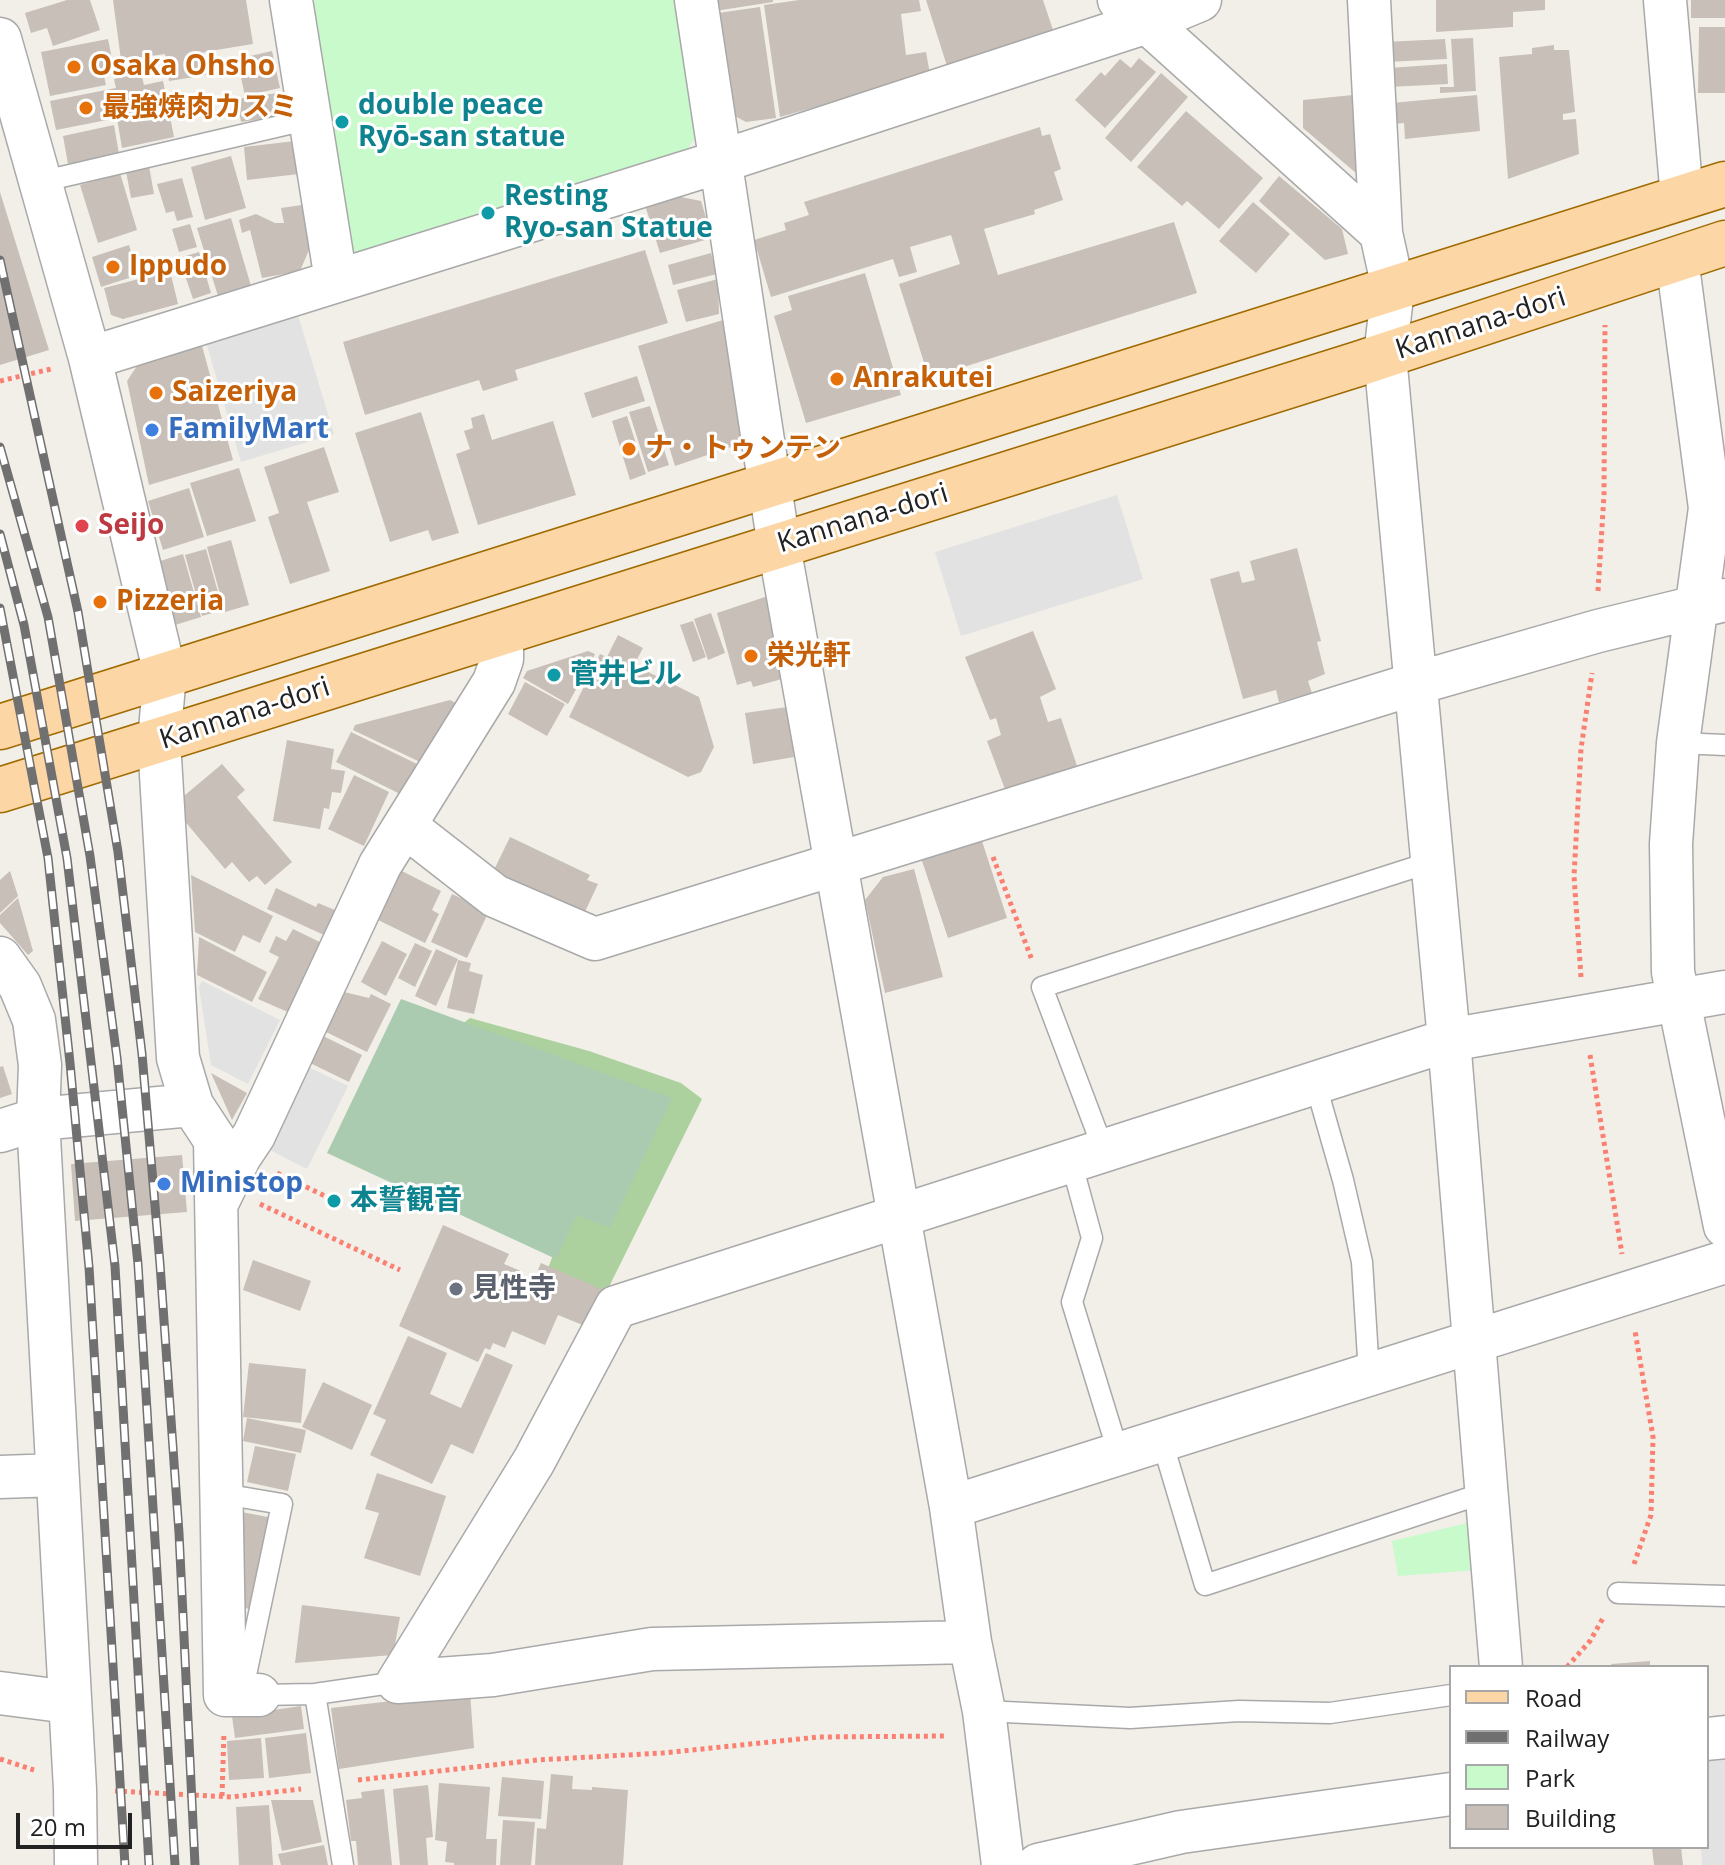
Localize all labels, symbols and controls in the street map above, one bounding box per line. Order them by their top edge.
place label: Osaka Ohsho [90,50,275,84]
marker: Osaka Ohsho [65,58,83,76]
place label: double peace Ryō-san statue [358,89,565,155]
place label: 最強焼肉カスミ [102,91,298,125]
marker: 最強焼肉カスミ [77,99,95,117]
marker: double peace Ryō-san statue [333,113,351,131]
place label: Resting Ryo-san Statue [504,180,713,246]
marker: Resting Ryo-san Statue [479,204,497,222]
place label: Ippudo [129,250,227,284]
marker: Ippudo [104,258,122,276]
street label: Kannana-dori [1392,281,1570,367]
place label: Anrakutei [853,362,993,396]
marker: Anrakutei [828,370,846,388]
place label: Saizeriya [172,376,297,410]
marker: Saizeriya [147,384,165,402]
place label: FamilyMart [168,413,329,447]
marker: FamilyMart [143,421,161,439]
place label: ナ・トゥンテン [645,432,841,466]
marker: ナ・トゥンテン [620,440,638,458]
street label: Kannana-dori [774,477,952,561]
place label: Seijo [98,509,164,543]
marker: Seijo [73,517,91,535]
place label: Pizzeria [116,585,224,619]
marker: Pizzeria [91,593,109,611]
place label: 栄光軒 [767,639,851,673]
marker: 栄光軒 [742,647,760,665]
place label: 菅井ビル [570,658,682,692]
marker: 菅井ビル [545,666,563,684]
street label: Kannana-dori [156,671,334,757]
place label: Ministop [180,1167,303,1201]
marker: Ministop [155,1175,173,1193]
place label: 本誓観音 [350,1184,462,1218]
marker: 本誓観音 [325,1192,343,1210]
place label: 見性寺 [472,1272,556,1306]
marker: 見性寺 [447,1280,465,1298]
legend [1449,1665,1709,1849]
text: Road [1525,1681,1582,1714]
text: Railway [1525,1721,1609,1754]
text: Park [1525,1761,1575,1794]
scale bar [20,1797,136,1847]
text: Building [1525,1801,1616,1834]
text: 20 m [30,1810,86,1843]

